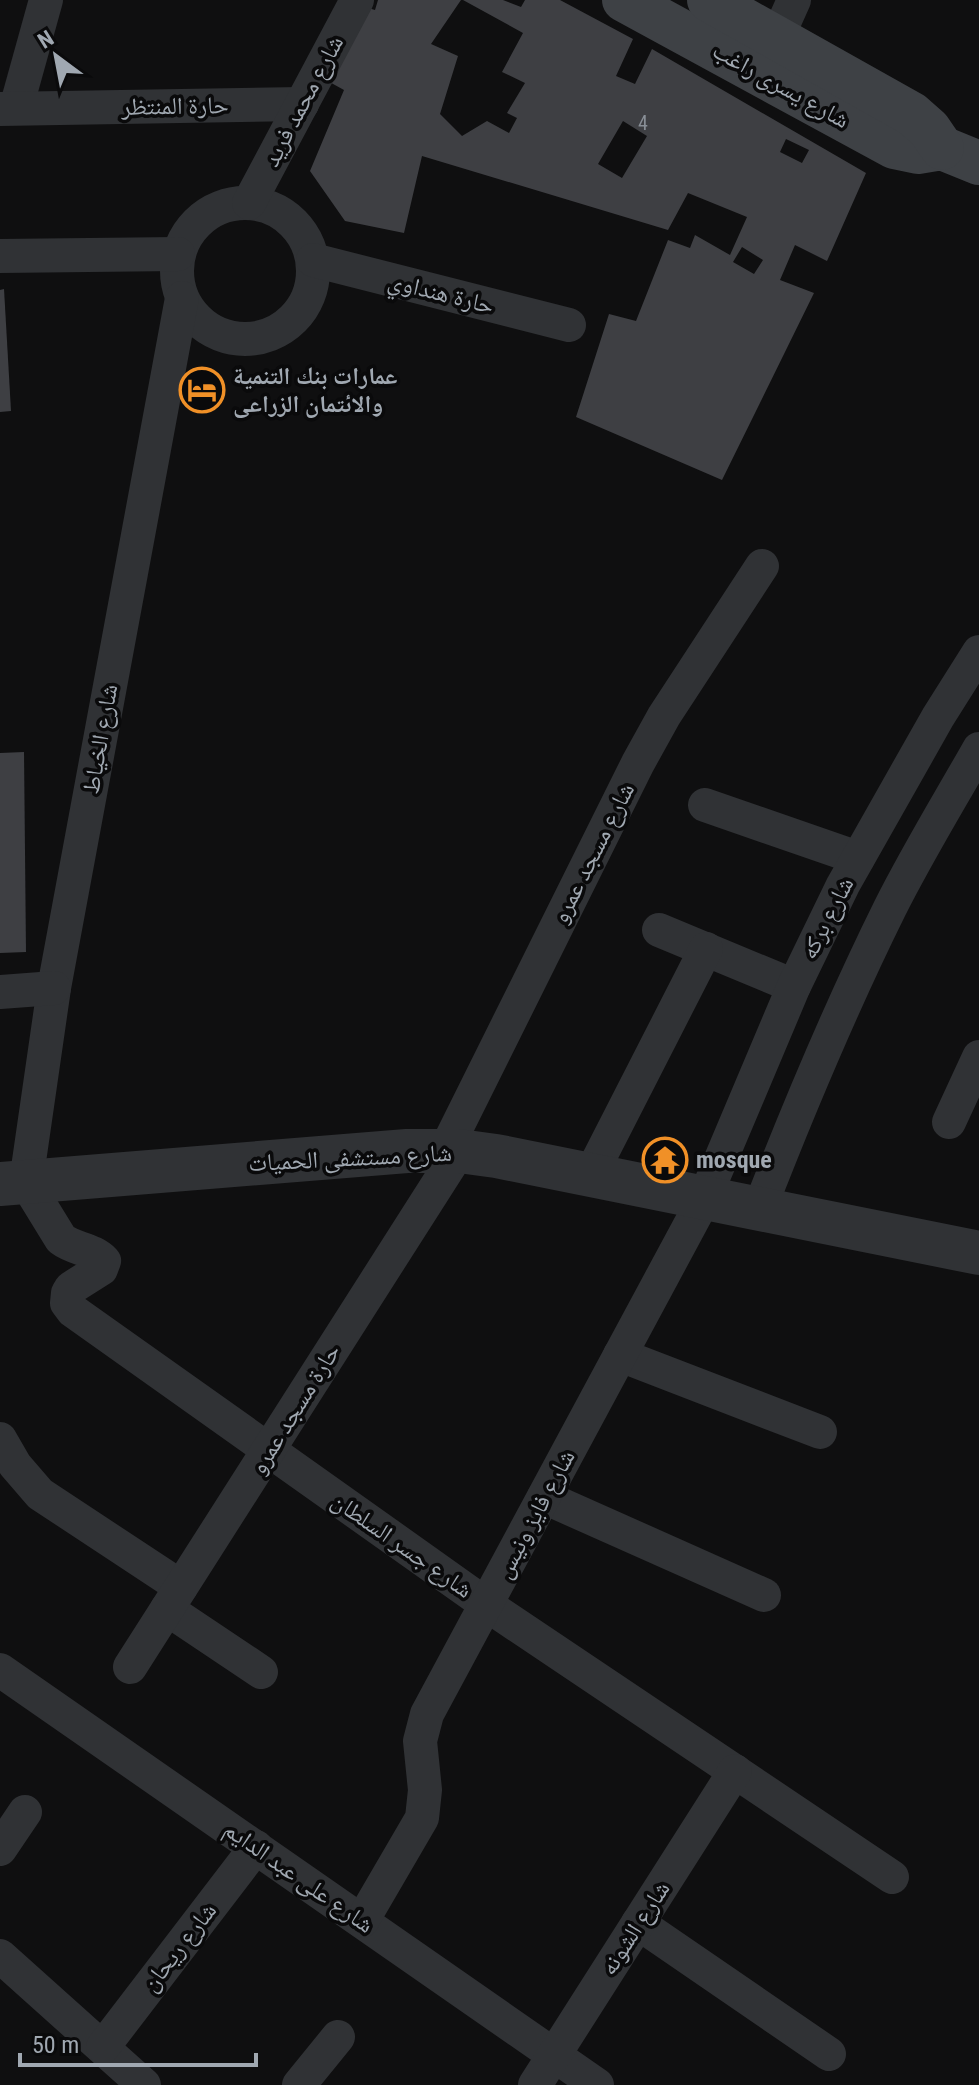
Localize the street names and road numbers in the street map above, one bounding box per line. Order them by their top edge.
street label: شارع محمد فريد [257,31,350,172]
street label: شارع يسرى راغب [707,36,854,135]
street label: حارة المنتظر [120,91,229,121]
street label: حارة هنداوي [384,266,497,325]
street label: شارع الخياط [77,682,124,796]
street label: شارع مسجد عمرو [546,778,641,928]
street label: شارع بركه [794,872,860,964]
street label: شارع مستشفى الحميات [248,1139,453,1178]
street label: حارة مسجد عمرو [244,1339,346,1479]
street label: شارع فايز ونيس [489,1445,581,1584]
street label: شارع جسر السلطان [326,1486,478,1605]
street label: شارع على عبد الدايم [218,1815,379,1941]
street label: شارع الشونه [594,1876,677,1981]
street label: شارع ريحان [136,1897,223,1998]

